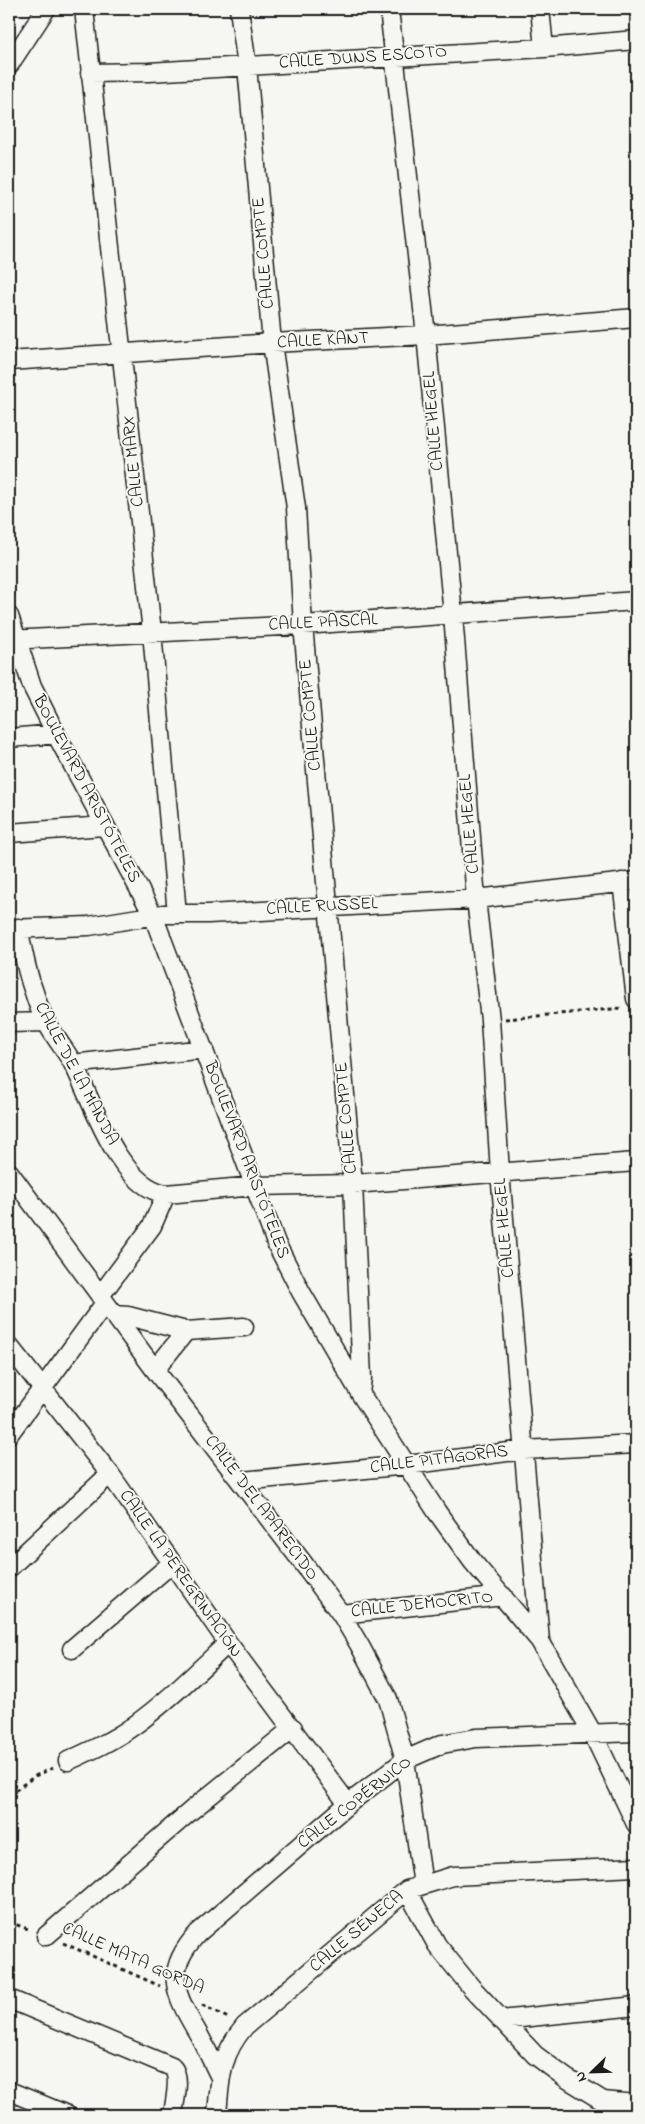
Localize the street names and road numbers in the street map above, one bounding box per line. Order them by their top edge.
street label: CALLE DUNS ESCOTO [278,39,448,77]
street label: CALLE COMPTE [246,196,282,310]
street label: CALLE KANT [276,326,370,356]
street label: CALLE HEGEL [417,370,451,472]
street label: CALLE MARX [116,414,152,508]
street label: CALLE PASCAL [268,607,379,639]
street label: CALLE COMPTE [293,658,329,772]
street label: BOULEVARD ARISTÓTELES [25,690,147,888]
street label: CALLE HEGEL [453,773,487,875]
street label: CALLE RUSSEL [266,891,379,923]
street label: CALLE DE LA MANDA [27,998,125,1150]
street label: BOULEVARD ARISTÓTELES [196,1057,296,1262]
street label: CALLE COMPTE [329,1061,365,1175]
street label: CALLE HEGEL [488,1177,522,1279]
street label: CALLE DEL APARECIDO [198,1430,324,1586]
street label: CALLE PITÁGORAS [369,1439,509,1481]
street label: CALLE LA PEREGRINACIÓN [112,1485,248,1663]
street label: CALLE DEMOCRITO [350,1585,494,1625]
street label: CALLE COPÉRNICO [292,1750,418,1856]
street label: CALLE SÉNECA [304,1885,410,1979]
street label: CALLE MATA GORDA [58,1916,208,2002]

